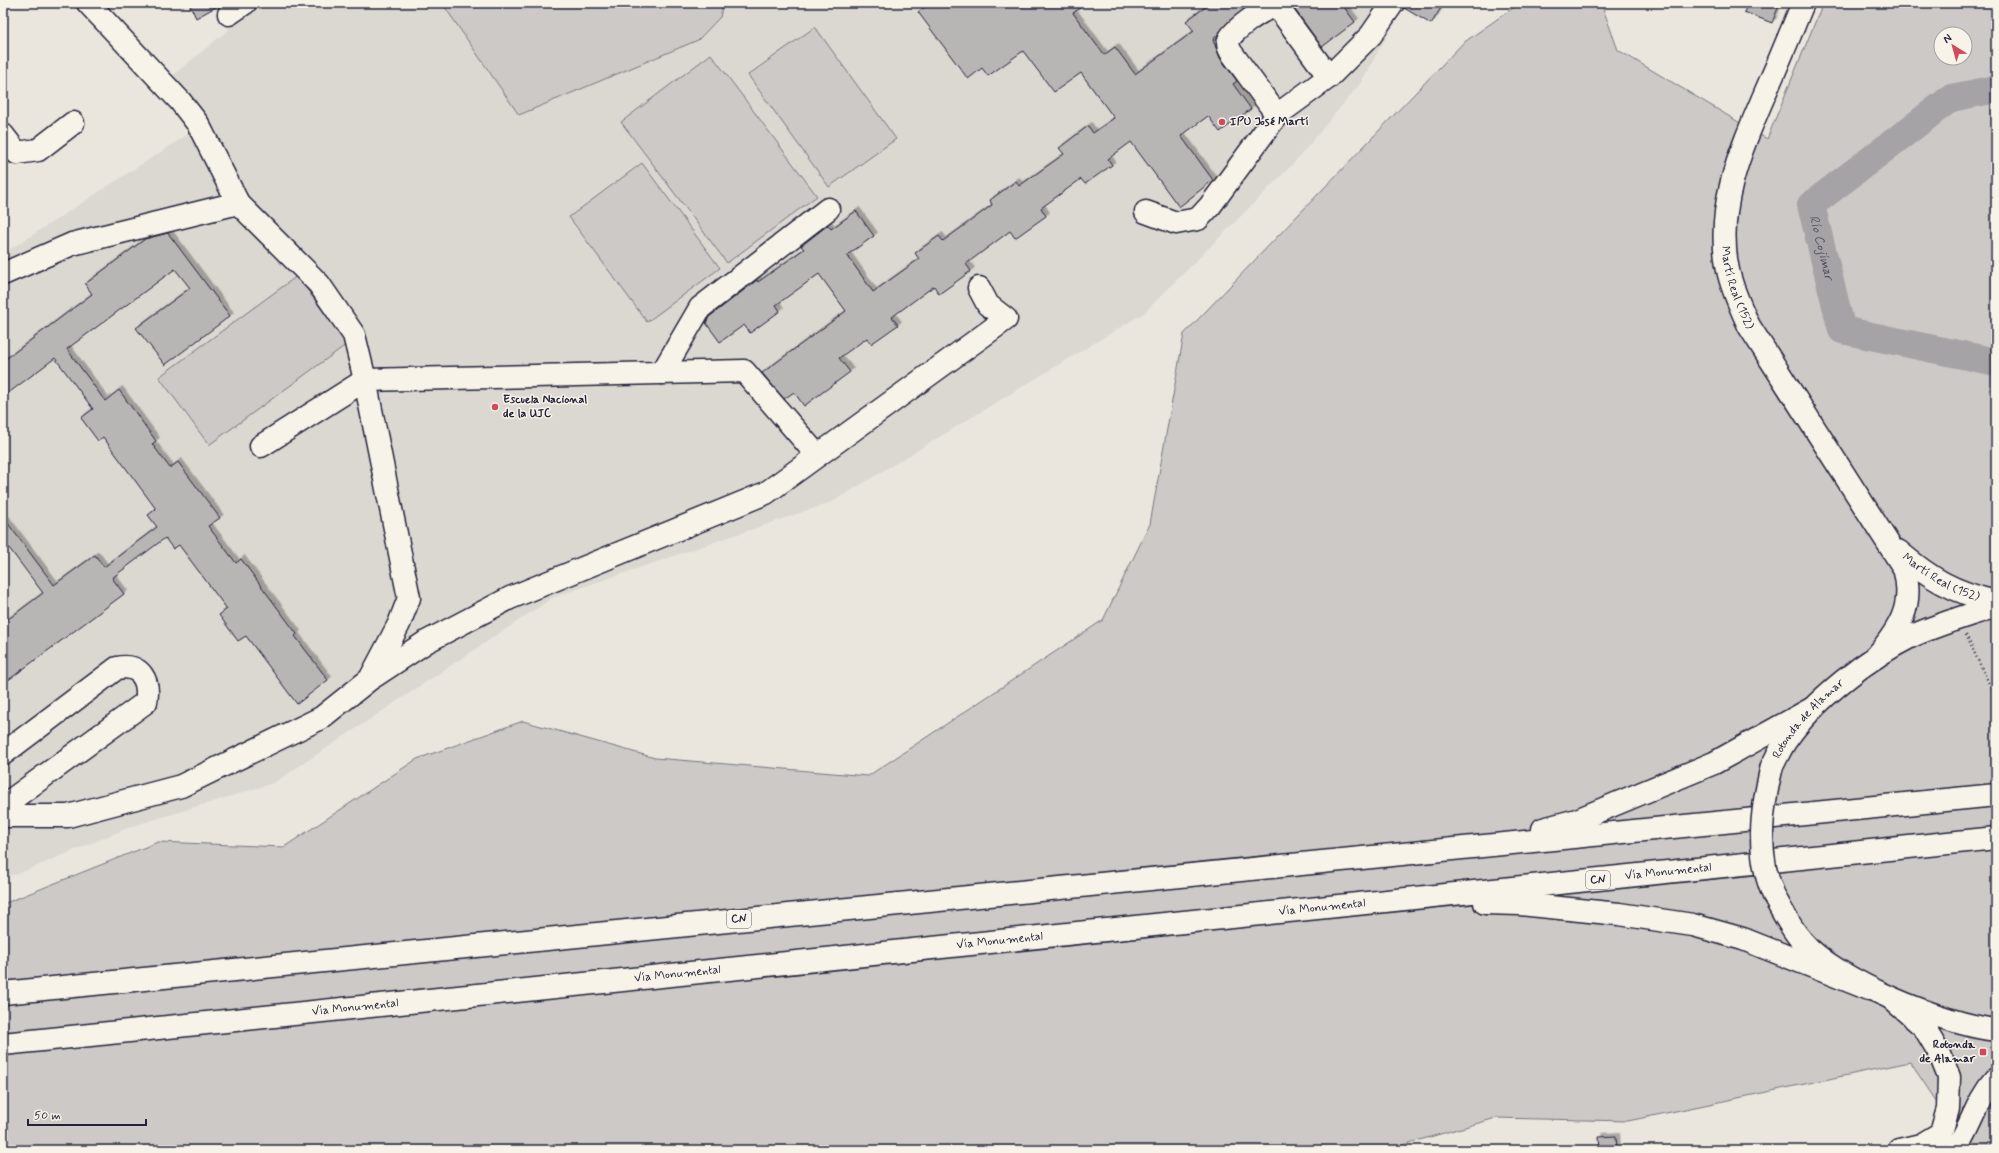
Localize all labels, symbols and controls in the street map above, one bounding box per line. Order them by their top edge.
north arrow [1933,26,1973,66]
text: N [1940,31,1955,47]
place label: IPU José Martí [1230,114,1309,130]
marker: IPU José Martí [1217,117,1227,127]
water label: Río Cojímar [1805,214,1838,283]
street label: Martí Real (152) [1717,245,1758,334]
place label: Escuela Nacional de la UJC [503,392,587,422]
marker: Escuela Nacional de la UJC [490,402,500,412]
street label: Martí Real (152) [1899,550,1982,606]
street label: Rotonda de Alamar [1769,675,1848,761]
street label: Vía Monumental [1624,859,1712,884]
road number: CN [1586,871,1610,889]
street label: Vía Monumental [1278,895,1366,920]
road number: CN [727,910,751,928]
street label: Vía Monumental [956,929,1044,953]
street label: Vía Monumental [633,962,721,987]
street label: Vía Monumental [311,995,399,1020]
place label: Rotonda de Alamar [1919,1037,1976,1067]
marker: Rotonda de Alamar [1978,1047,1988,1057]
scale bar [28,1101,146,1127]
text: 50 m [34,1108,61,1124]

